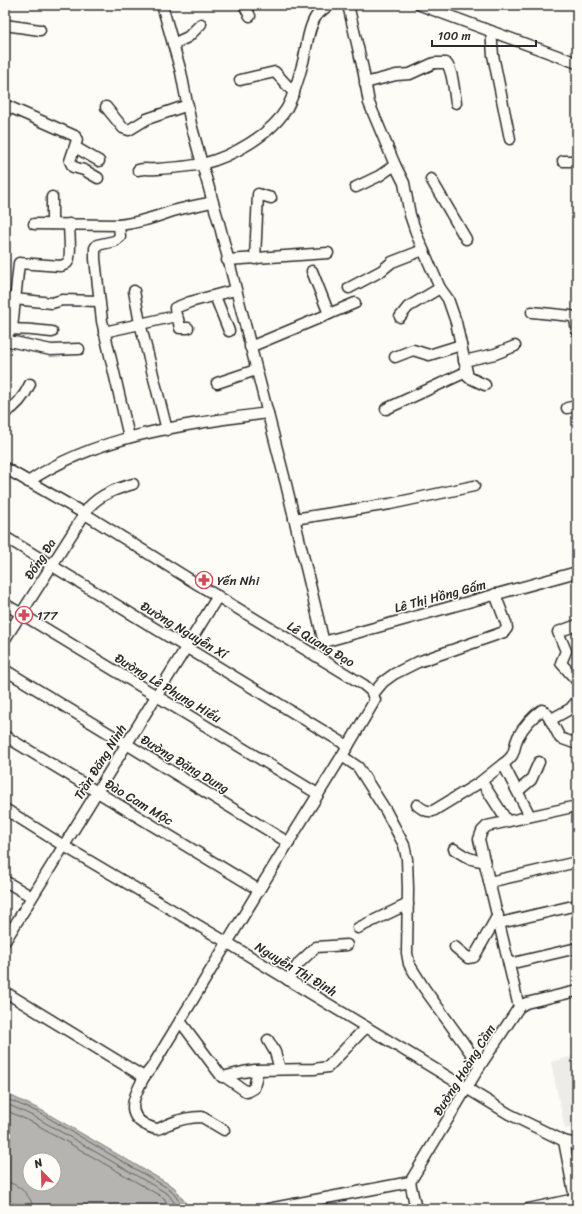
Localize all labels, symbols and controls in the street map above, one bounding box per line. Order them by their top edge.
scale bar [432,22,536,48]
text: 100 m [438,25,471,47]
street label: Đống Đa [18,533,62,584]
place label: Yến Nhi [217,569,260,592]
pharmacy icon: Yến Nhi [194,570,214,590]
street label: Lê Thị Hồng Gấm [392,573,488,619]
street label: Đường Nguyễn Xí [136,595,233,666]
place label: 177 [37,604,59,627]
pharmacy icon: 177 [14,605,34,625]
street label: Lê Quang Đạo [283,615,360,674]
street label: Đường Lê Phụng Hiểu [110,647,226,729]
street label: Trần Đăng Ninh [67,719,133,805]
street label: Đường Đặng Dung [136,728,234,800]
street label: Đào Cam Mộc [100,772,178,832]
street label: Nguyễn Thị Định [250,935,342,1003]
street label: Đường Hoàng Cầm [427,1020,501,1120]
north arrow [22,1152,62,1192]
text: N [30,1153,46,1174]

